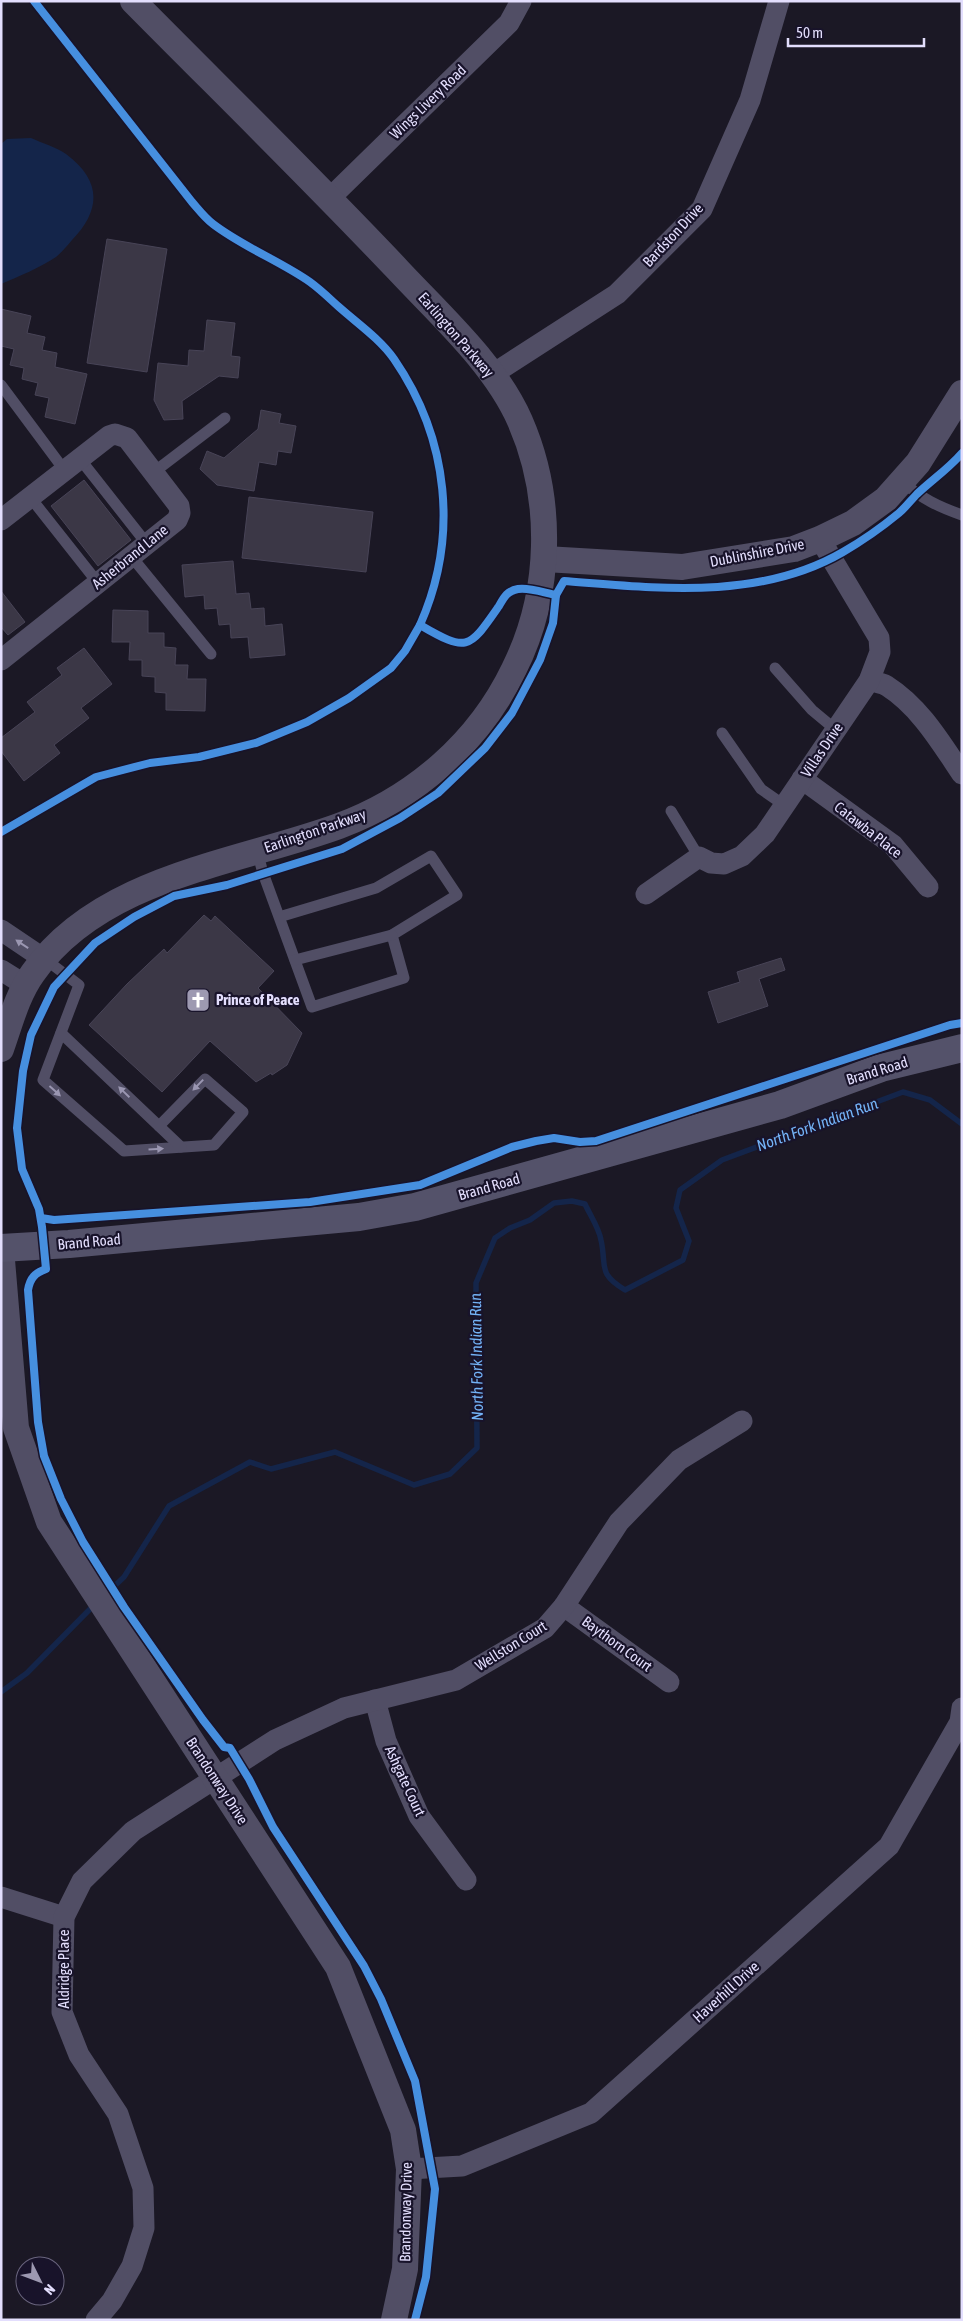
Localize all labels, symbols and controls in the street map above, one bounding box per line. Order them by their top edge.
scale bar [788,15,924,47]
text: 50 m [796,24,823,41]
street label: Wings Livery Road [386,61,469,142]
street label: Bardston Drive [639,199,706,270]
street label: Earlington Parkway [415,289,498,380]
street label: Asherbrand Lane [88,521,171,592]
street label: Dublinshire Drive [708,535,806,570]
street label: Villas Drive [797,719,846,780]
street label: Catawba Place [831,798,906,861]
street label: Earlington Parkway [262,805,368,856]
one-way arrow [16,939,29,949]
church icon: Prince of Peace [185,987,211,1013]
place label: Prince of Peace [216,991,300,1008]
street label: Brand Road [844,1053,910,1088]
one-way arrow [192,1079,204,1091]
one-way arrow [49,1085,61,1097]
one-way arrow [118,1086,130,1098]
water label: North Fork Indian Run [754,1094,880,1154]
one-way arrow [148,1145,164,1153]
street label: Brand Road [456,1170,522,1203]
street label: Brand Road [57,1230,121,1253]
water label: North Fork Indian Run [466,1293,486,1421]
street label: Baythorn Court [579,1613,656,1675]
street label: Wellston Court [472,1617,549,1674]
street label: Brandonway Drive [183,1734,252,1827]
street label: Ashgate Court [382,1743,429,1819]
street label: Aldridge Place [55,1929,72,2008]
street label: Haverhill Drive [689,1957,762,2026]
street label: Brandonway Drive [396,2162,415,2262]
north arrow [15,2256,65,2306]
text: N [41,2281,58,2298]

